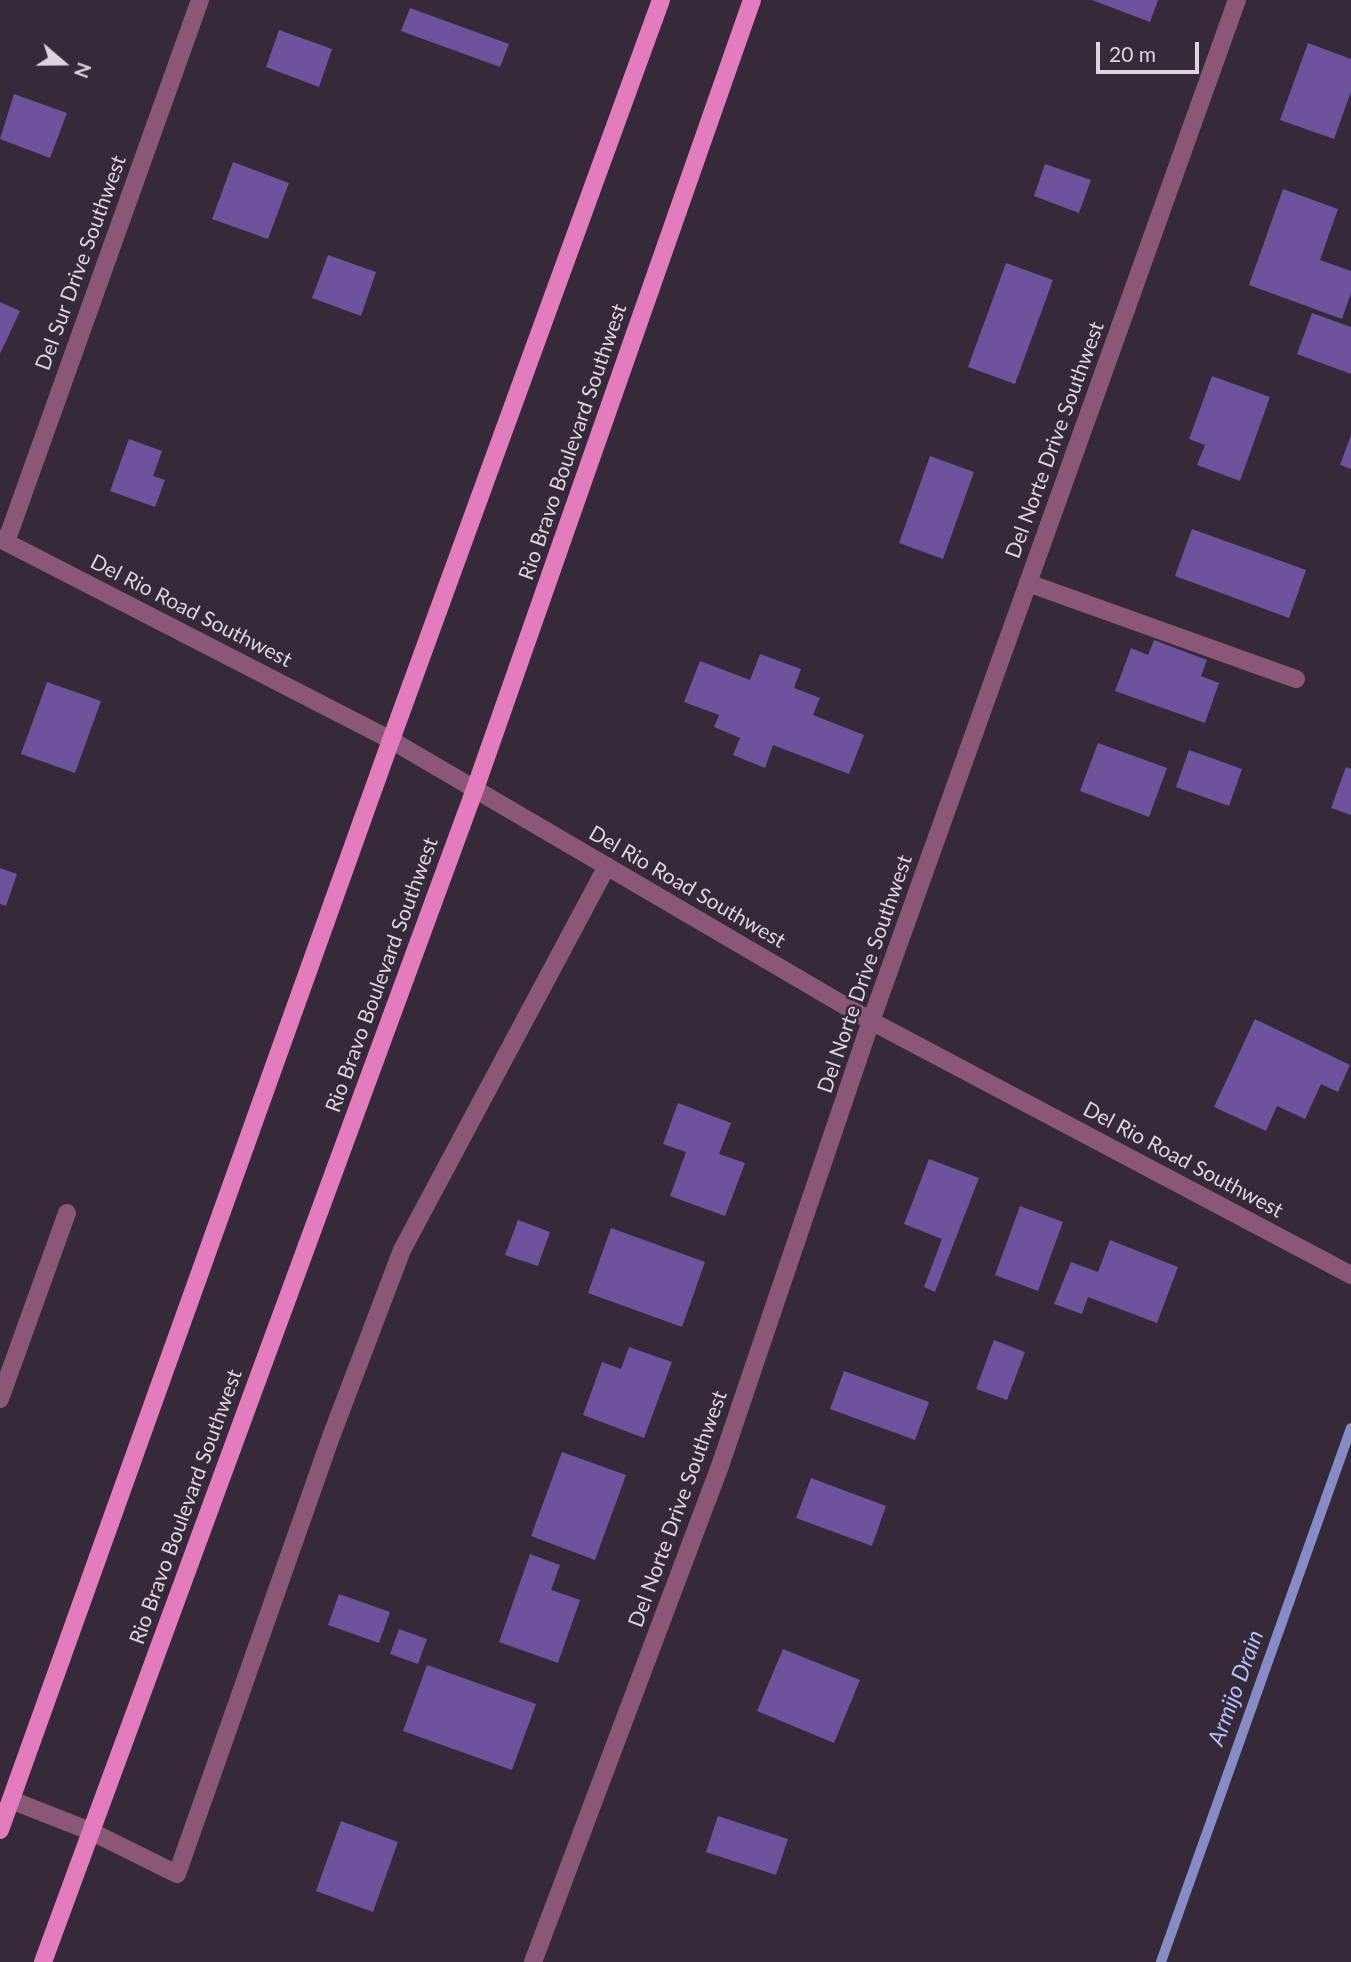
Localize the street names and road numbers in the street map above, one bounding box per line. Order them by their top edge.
street label: Del Sur Drive Southwest [30,152,132,374]
street label: Rio Bravo Boulevard Southwest [514,300,632,584]
street label: Del Norte Drive Southwest [1000,318,1110,562]
street label: Del Rio Road Southwest [86,549,296,673]
street label: Del Rio Road Southwest [584,820,790,954]
street label: Rio Bravo Boulevard Southwest [320,834,444,1116]
street label: Del Norte Drive Southwest [812,852,918,1096]
street label: Del Rio Road Southwest [1079,1097,1287,1223]
street label: Rio Bravo Boulevard Southwest [124,1366,248,1648]
street label: Del Norte Drive Southwest [623,1387,733,1631]

